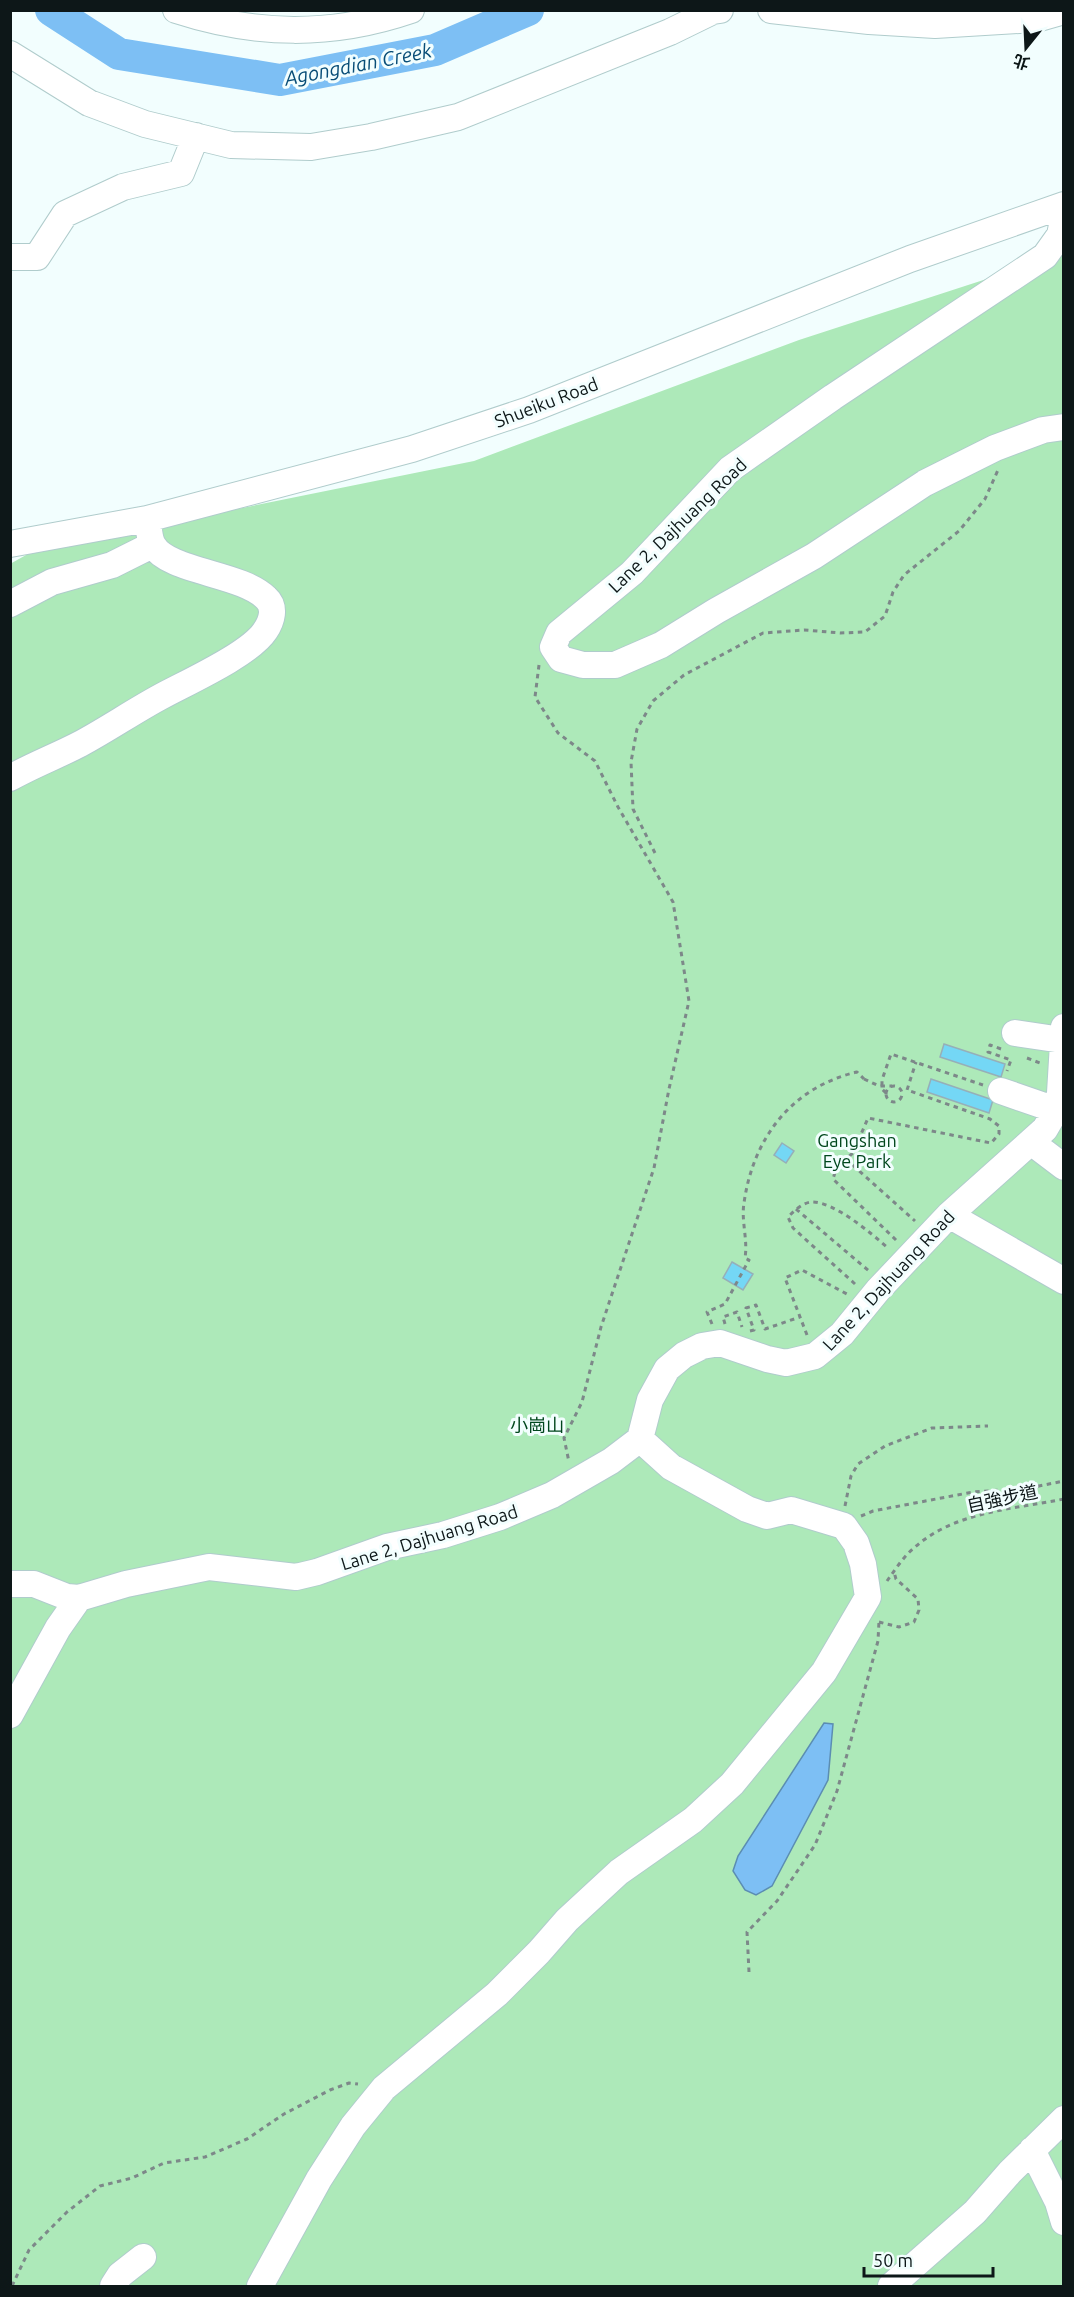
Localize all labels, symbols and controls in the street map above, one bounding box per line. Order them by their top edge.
north arrow [996,18,1056,78]
water label: Agongdian Creek [281,38,434,90]
text: 北 [1011,51,1032,73]
street label: Shueiku Road [491,373,601,431]
street label: Lane 2, Dajhuang Road [604,454,750,596]
park label: Gangshan Eye Park [817,1130,897,1171]
street label: Lane 2, Dajhuang Road [818,1206,958,1354]
park label: 小崗山 [510,1415,564,1435]
street label: 自強步道 [965,1481,1039,1515]
street label: Lane 2, Dajhuang Road [338,1501,520,1573]
scale bar [864,2240,993,2278]
text: 50 m [873,2250,913,2270]

